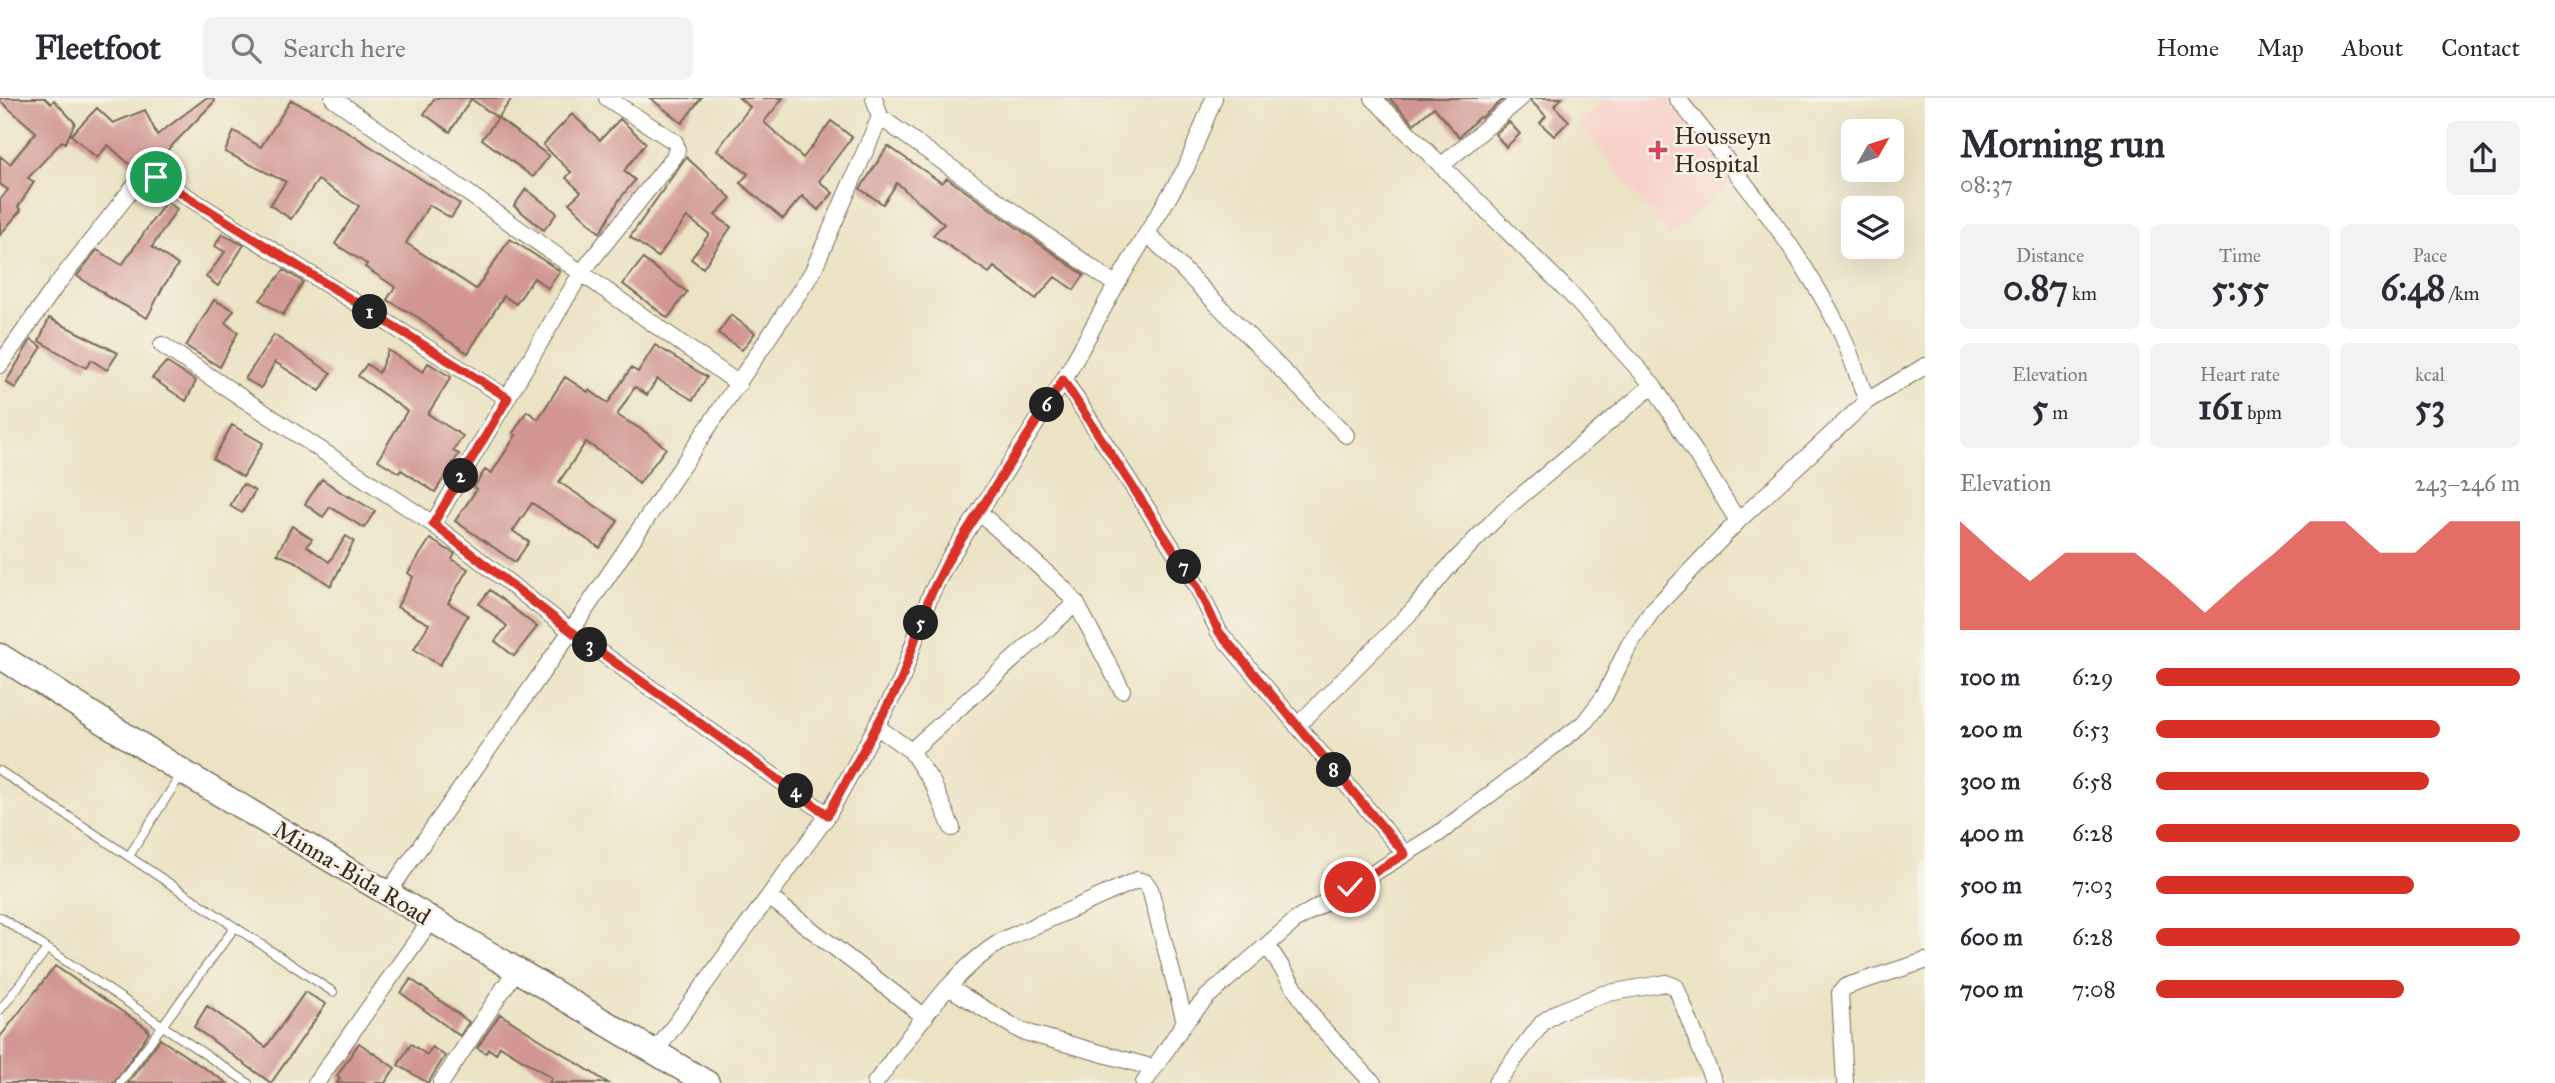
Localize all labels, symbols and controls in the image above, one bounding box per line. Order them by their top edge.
search box [203,17,693,80]
text: Fleetfoot [35,28,161,68]
icon: search [227,29,265,67]
text: Search here [283,32,406,64]
text: Home [2156,33,2219,63]
text: Map [2257,33,2304,63]
text: About [2342,33,2403,63]
text: Contact [2441,33,2520,63]
north arrow [1841,119,1904,182]
map controls [1841,119,1904,259]
place label: Housseyn Hospital [1674,121,1771,179]
text: Morning run [1960,121,2165,167]
button: share [2446,121,2520,195]
marker: Housseyn Hospital [1648,140,1668,160]
pin [126,147,186,207]
icon: arrive [137,158,175,196]
text: 08:37 [1960,170,2013,198]
button: layers [1841,196,1904,259]
text: Distance [2016,244,2084,267]
text: Time [2219,244,2261,267]
text: Pace [2413,244,2447,267]
text: 0.87 [2003,267,2068,310]
text: 5:55 [2211,267,2269,310]
text: 6:48 [2381,267,2445,310]
text: km [2068,282,2097,305]
text: /km [2445,282,2479,305]
pin: 1 [352,294,388,330]
text: 1 [366,300,373,323]
text: Elevation [2012,363,2088,386]
text: Heart rate [2200,363,2280,386]
text: kcal [2415,363,2445,386]
text: 5 [2032,386,2048,429]
text: 161 [2198,386,2243,429]
text: 53 [2415,386,2445,429]
pin: 6 [1030,388,1064,422]
text: 6 [1042,393,1051,416]
text: m [2048,401,2068,424]
text: bpm [2243,401,2282,424]
pin: 2 [444,458,478,494]
text: 2 [456,464,465,487]
text: Elevation [1960,469,2051,497]
text: 243–246 m [2414,469,2520,497]
pin: 7 [1166,550,1202,584]
text: 7 [1178,555,1189,578]
pin: 5 [904,606,939,640]
text: 5 [916,611,925,634]
pin: 3 [572,628,608,662]
text: 3 [586,633,593,656]
text: 100 m [1960,663,2020,691]
text: 6:29 [2072,663,2113,691]
text: 200 m [1960,715,2022,743]
text: 6:53 [2072,715,2109,743]
pin: 8 [1316,752,1352,788]
text: 8 [1328,758,1339,781]
text: 300 m [1960,767,2020,795]
text: 6:58 [2072,767,2113,795]
pin: 4 [778,774,814,808]
text: 4 [790,779,801,802]
street label: Minna-Bida Road [268,814,436,932]
text: 400 m [1960,819,2024,847]
text: 6:28 [2072,819,2113,847]
pin [1320,857,1380,917]
icon: check [1331,868,1369,906]
text: 500 m [1960,871,2022,899]
text: 7:03 [2072,871,2113,899]
text: 600 m [1960,923,2023,951]
text: 6:28 [2072,923,2113,951]
text: 700 m [1960,975,2023,1003]
text: 7:08 [2072,975,2116,1003]

